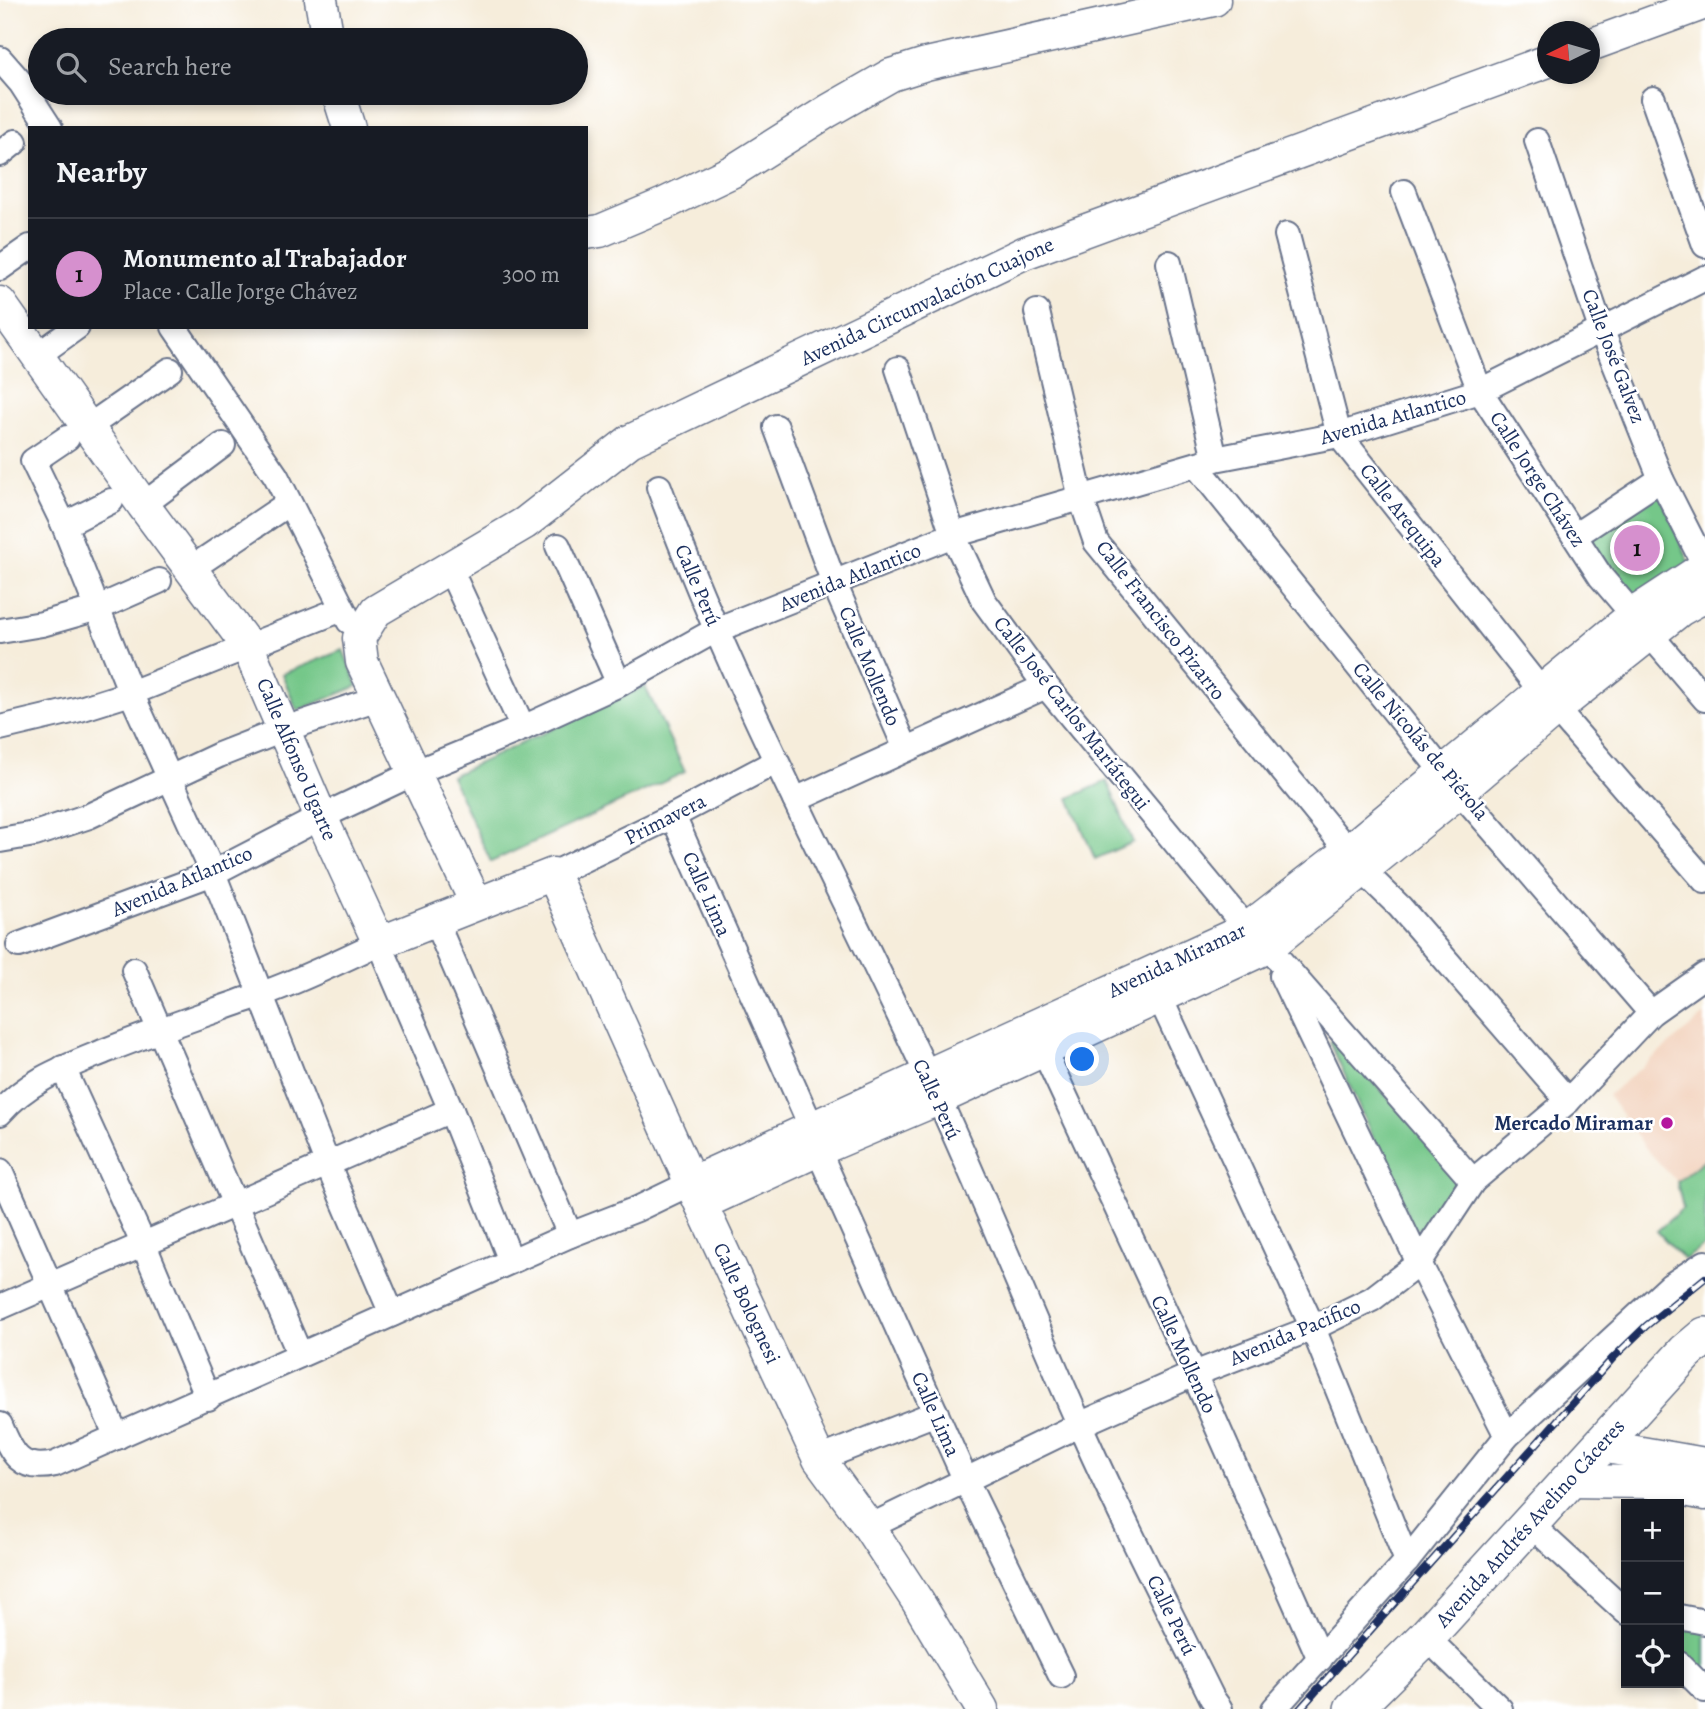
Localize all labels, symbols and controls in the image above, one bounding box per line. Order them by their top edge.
north arrow [1537,21,1600,84]
search box [28,28,588,105]
icon: search [52,48,90,86]
text: Search here [108,49,232,84]
text: Nearby [56,152,147,192]
street label: Avenida Circunvalación Cuajone [795,230,1058,373]
text: Monumento al Trabajador [123,241,407,276]
text: 1 [75,259,83,290]
text: 300 m [502,259,560,290]
text: Place · Calle Jorge Chávez [123,276,358,307]
street label: Calle José Galvez [1575,285,1653,427]
street label: Avenida Atlantico [1316,383,1469,451]
street label: Calle Jorge Chávez [1483,405,1593,553]
street label: Calle Arequipa [1354,457,1453,573]
pin: 1 [1614,522,1660,574]
street label: Calle Francisco Pizarro [1090,534,1232,706]
street label: Avenida Atlantico [774,536,925,619]
street label: Calle Perú [668,540,728,631]
street label: Calle Mollendo [832,602,908,730]
street label: Calle José Carlos Mariátegui [987,610,1157,816]
street label: Calle Nicolás de Piérola [1346,656,1496,826]
street label: Calle Alfonso Ugarte [250,673,344,845]
street label: Primavera [619,786,711,852]
street label: Avenida Atlantico [106,839,257,924]
street label: Calle Lima [676,847,738,941]
street label: Avenida Miramar [1103,916,1251,1005]
your location [1065,1042,1099,1076]
street label: Calle Perú [906,1054,968,1145]
place label: Mercado Miramar [1494,1109,1653,1137]
marker: Mercado Miramar [1659,1115,1675,1131]
street label: Calle Bolognesi [707,1238,787,1368]
street label: Calle Mollendo [1144,1290,1224,1418]
street label: Avenida Pacifico [1224,1292,1365,1373]
street label: Calle Lima [905,1367,967,1461]
street label: Avenida Andrés Avelino Cáceres [1428,1413,1631,1634]
map controls [1621,1499,1684,1688]
button: + [1621,1499,1684,1562]
button: − [1621,1562,1684,1625]
street label: Calle Perú [1141,1570,1204,1660]
button: locate [1621,1625,1684,1688]

